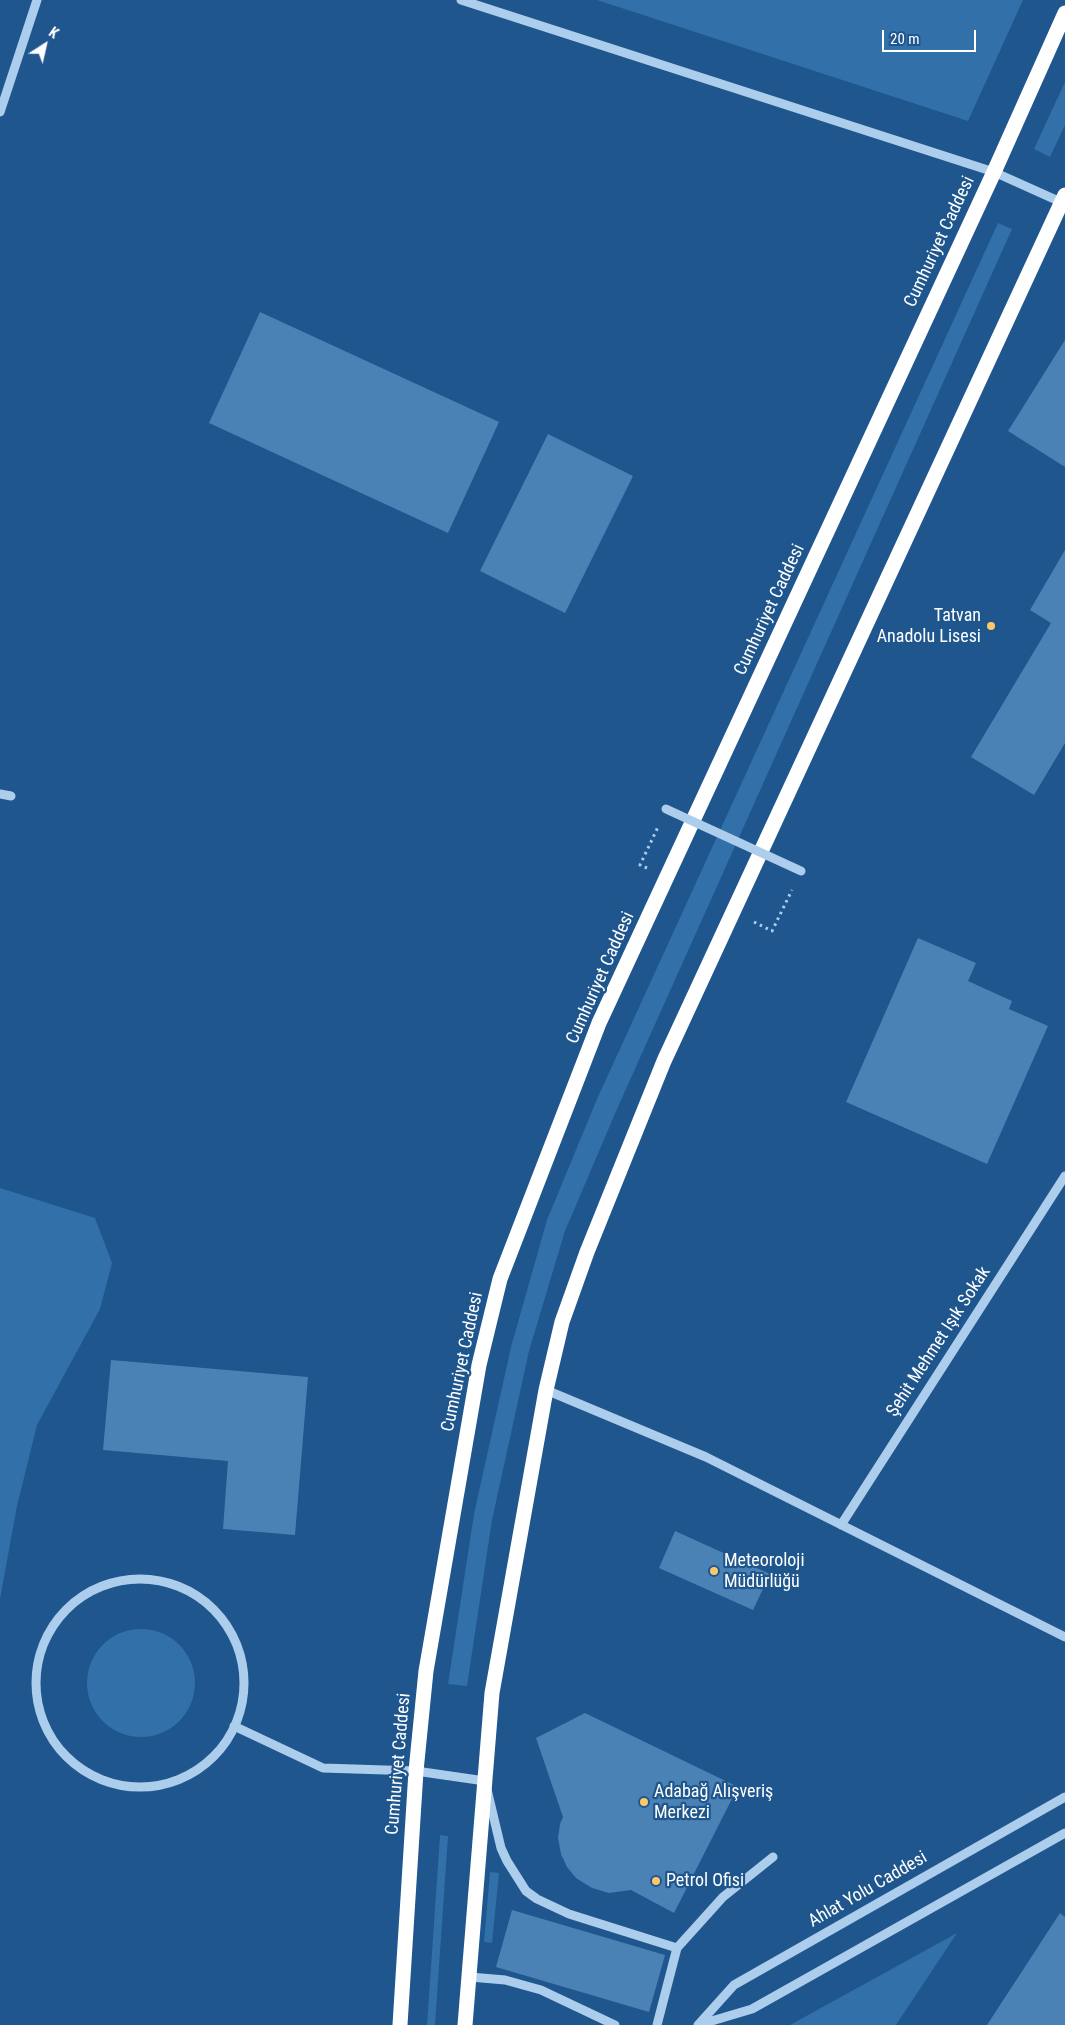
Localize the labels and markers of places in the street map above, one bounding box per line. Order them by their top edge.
place label: Tatvan Anadolu Lisesi [877,605,981,648]
marker: Tatvan Anadolu Lisesi [985,620,997,632]
place label: Meteoroloji Müdürlüğü [724,1550,805,1592]
marker: Meteoroloji Müdürlüğü [708,1565,720,1577]
place label: Adabağ Alışveriş Merkezi [654,1781,773,1824]
marker: Adabağ Alışveriş Merkezi [638,1796,650,1808]
place label: Petrol Ofisi [666,1870,744,1892]
marker: Petrol Ofisi [650,1875,662,1887]

